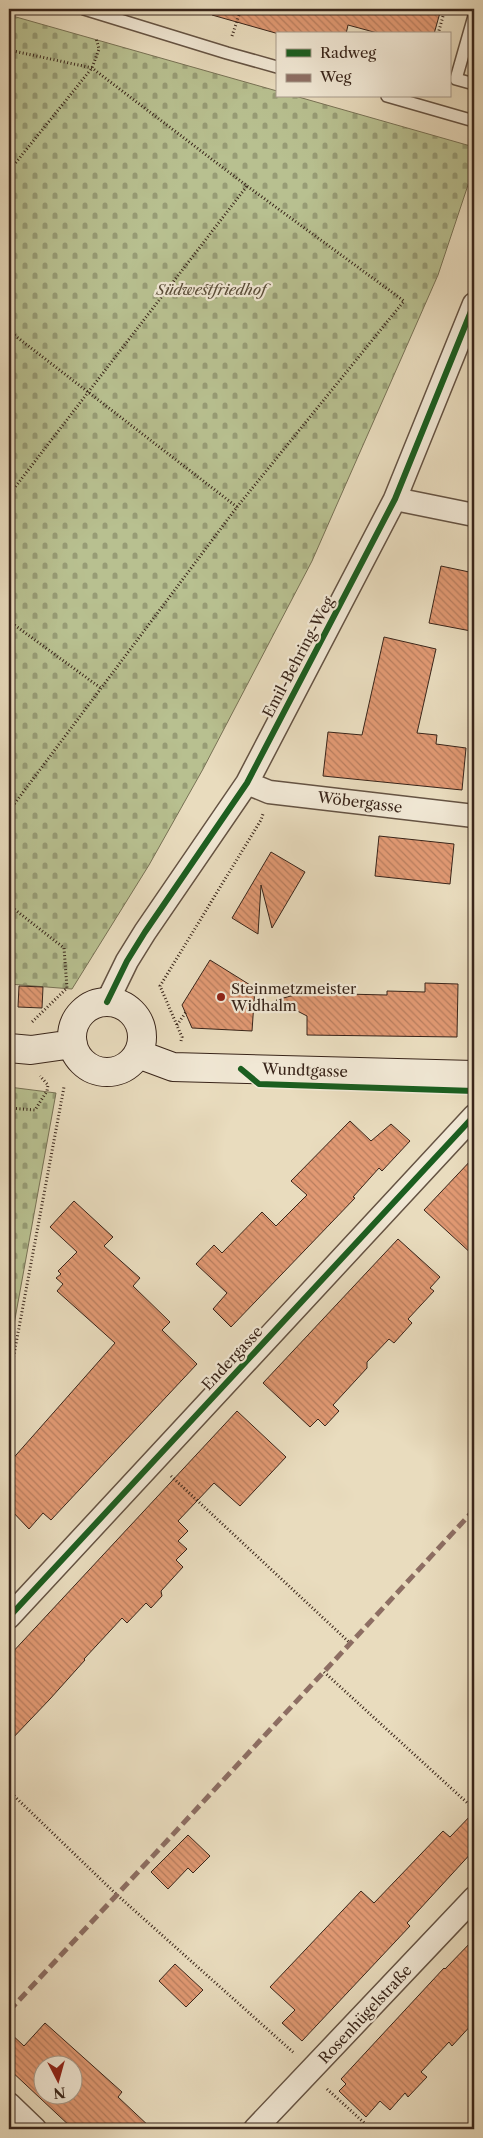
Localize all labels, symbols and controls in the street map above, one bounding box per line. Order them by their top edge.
legend [276,32,450,98]
text: Radweg [320,43,376,62]
text: Weg [319,67,352,86]
park label: Südwestfriedhof [155,280,271,299]
street label: Emil-Behring-Weg [258,593,338,721]
street label: Wöbergasse [316,787,403,817]
place label: Steinmetzmeister Widhalm [230,979,357,1015]
marker: Steinmetzmeister Widhalm [215,991,227,1003]
street label: Wundtgasse [261,1059,348,1081]
street label: Endergasse [198,1322,266,1394]
street label: Rosenhügelstraße [314,1961,416,2067]
north arrow [32,2056,82,2106]
text: N [52,2083,66,2103]

